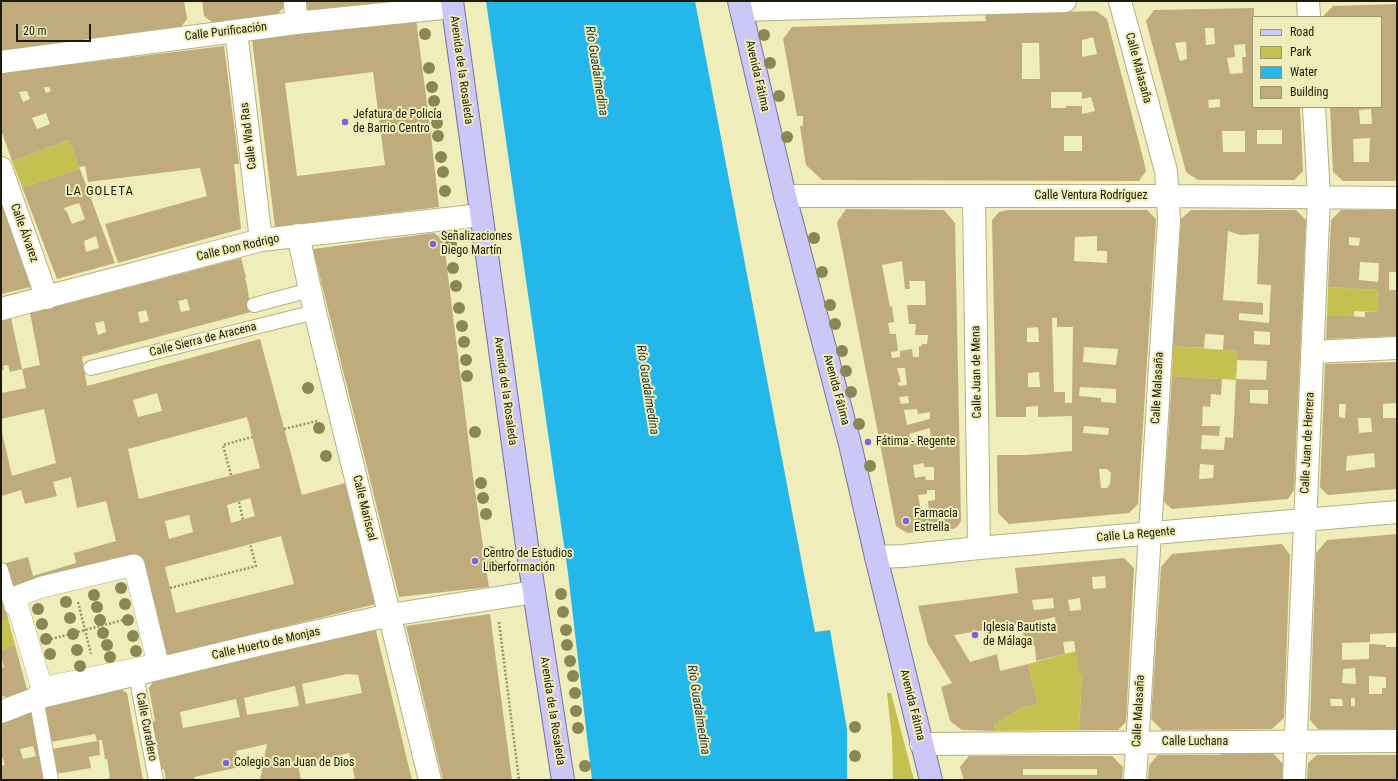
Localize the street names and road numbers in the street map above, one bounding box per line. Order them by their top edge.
street label: Avenida de la Rosaleda [446,15,476,125]
street label: Calle Purificación [184,20,268,44]
street label: Calle Malasaña [1122,31,1154,105]
street label: Avenida Fátima [742,39,772,113]
street label: Calle Wad Ras [238,102,260,170]
street label: Calle Ventura Rodríguez [1034,189,1148,203]
street label: Calle Álvarez [7,202,41,264]
street label: Calle Don Rodrigo [195,231,281,265]
street label: Calle Sierra de Aracena [148,320,258,360]
street label: Calle Juan de Mena [969,325,985,419]
street label: Avenida de la Rosaleda [490,336,520,446]
street label: Calle Malasaña [1149,351,1167,425]
street label: Avenida Fátima [820,353,852,427]
street label: Calle Juan de Herrera [1298,392,1318,494]
street label: Calle Mariscal [349,474,379,542]
street label: Calle La Regente [1096,524,1176,546]
street label: Calle Huerto de Monjas [210,625,322,663]
street label: Avenida de la Rosaleda [536,656,568,766]
street label: Avenida Fátima [896,668,928,742]
street label: Calle Malasaña [1130,674,1148,748]
street label: Calle Curadero [132,692,160,762]
street label: Calle Luchana [1162,735,1228,749]

